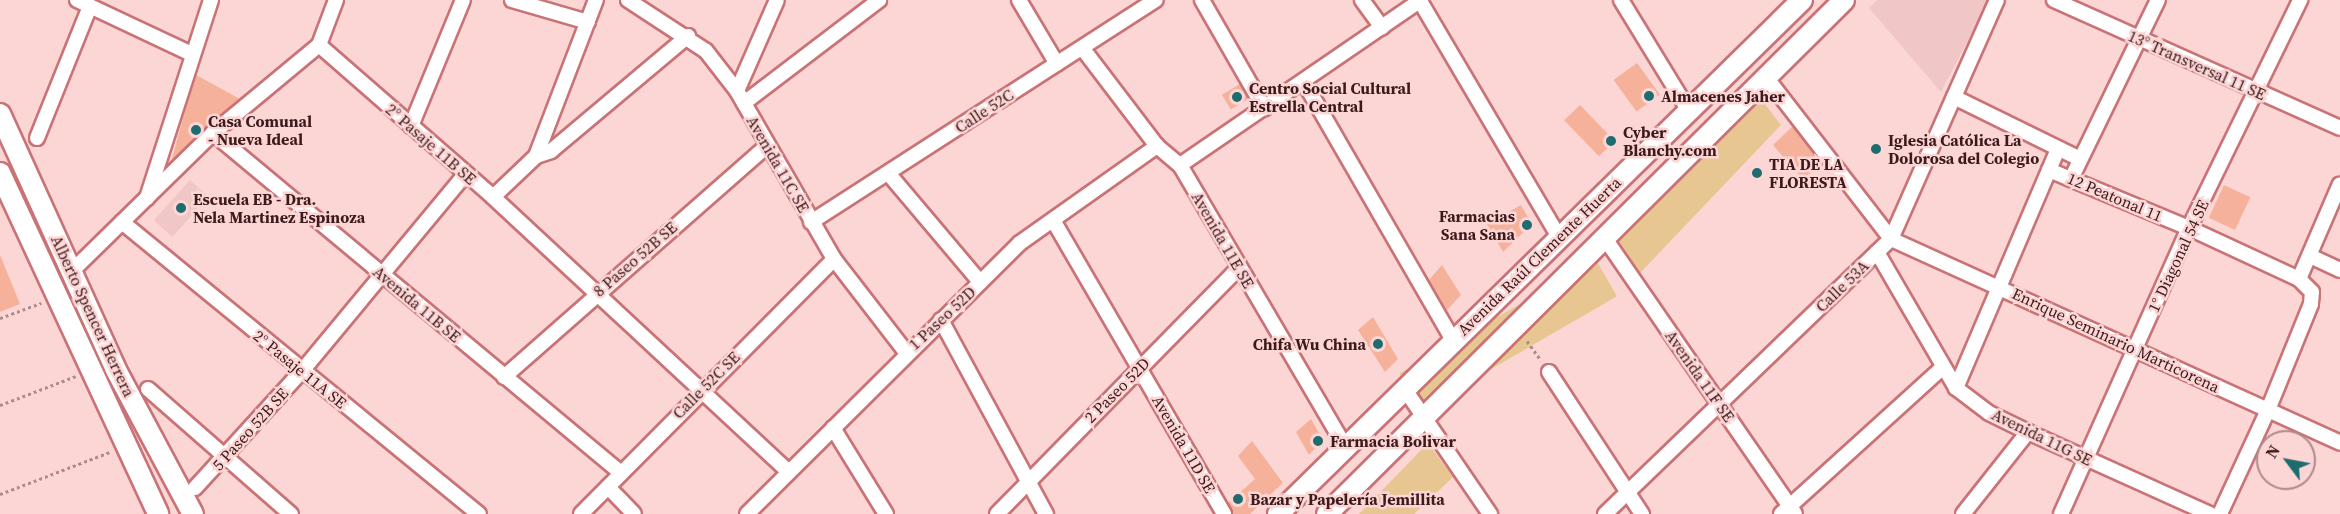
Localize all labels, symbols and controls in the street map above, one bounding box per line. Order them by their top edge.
street label: 13° Transversal 11 SE [2125,26,2269,104]
place label: Centro Social Cultural Estrella Central [1249,78,1411,116]
street label: Calle 52C [951,85,1017,137]
place label: Almacenes Jaher [1661,86,1785,106]
marker: Almacenes Jaher [1642,89,1656,103]
marker: Centro Social Cultural Estrella Central [1230,90,1244,104]
street label: 2° Pasaje 11B SE [382,100,480,188]
place label: Casa Comunal - Nueva Ideal [208,111,312,149]
street label: Avenida 11C SE [743,112,813,216]
place label: Cyber Blanchy.com [1623,122,1717,160]
marker: Casa Comunal - Nueva Ideal [189,123,203,137]
place label: Iglesia Católica La Dolorosa del Colegio [1888,130,2039,168]
marker: Cyber Blanchy.com [1604,134,1618,148]
marker: Iglesia Católica La Dolorosa del Colegio [1869,142,1883,156]
place label: TIA DE LA FLORESTA [1769,154,1847,192]
marker: TIA DE LA FLORESTA [1750,166,1764,180]
street label: 12 Peatonal 11 [2065,168,2165,226]
street label: Avenida Raúl Clemente Huerta [1453,173,1625,339]
street label: Avenida 11E SE [1188,188,1258,292]
place label: Escuela EB - Dra. Nela Martinez Espinoza [193,189,365,227]
street label: 1° Diagonal 54 SE [2144,197,2212,315]
marker: Escuela EB - Dra. Nela Martinez Espinoza [174,201,188,215]
place label: Farmacias Sana Sana [1439,206,1515,244]
street label: 8 Paseo 52B SE [589,218,681,300]
marker: Farmacias Sana Sana [1520,218,1534,232]
street label: Alberto Spencer Herrera [47,232,139,400]
street label: Calle 53A [1811,256,1873,316]
street label: Avenida 11B SE [369,262,465,346]
street label: 1 Paseo 52D [905,282,979,354]
street label: Enrique Seminario Marticorena [2009,283,2223,397]
street label: 2° Pasaje 11A SE [250,326,350,412]
street label: Avenida 11F SE [1661,326,1739,426]
place label: Chifa Wu China [1252,334,1366,354]
marker: Chifa Wu China [1371,337,1385,351]
street label: Calle 52C SE [668,347,744,423]
street label: 2 Paseo 52D [1080,353,1154,427]
street label: 5 Paseo 52B SE [208,384,292,474]
street label: Avenida 11D SE [1148,392,1220,496]
street label: Avenida 11G SE [1989,404,2095,470]
north arrow [2256,430,2316,490]
place label: Farmacia Bolivar [1330,431,1456,451]
marker: Farmacia Bolivar [1311,434,1325,448]
text: N [2260,441,2285,462]
place label: Bazar y Papelería Jemillita [1250,489,1445,509]
marker: Bazar y Papelería Jemillita [1231,492,1245,506]

